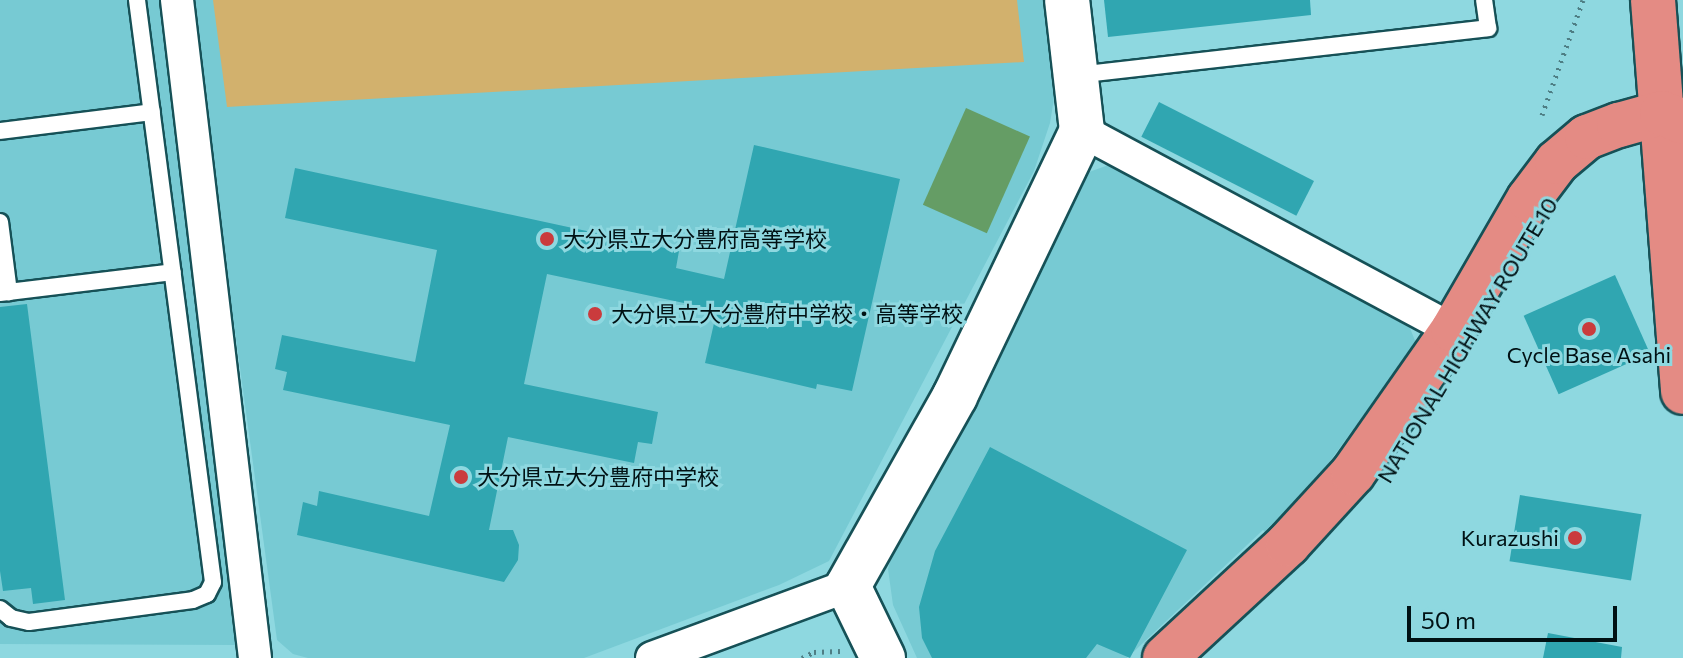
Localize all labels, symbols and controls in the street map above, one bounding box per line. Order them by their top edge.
street label: NATIONAL HIGHWAY ROUTE 10 [1371,193,1563,487]
place label: 大分県立大分豊府高等学校 [563,226,827,252]
marker: 大分県立大分豊府高等学校 [538,230,556,248]
place label: 大分県立大分豊府中学校・高等学校 [611,301,963,327]
marker: 大分県立大分豊府中学校・高等学校 [586,305,604,323]
marker: Cycle Base Asahi [1580,320,1598,338]
place label: Cycle Base Asahi [1507,342,1671,368]
place label: 大分県立大分豊府中学校 [477,464,719,490]
marker: 大分県立大分豊府中学校 [452,468,470,486]
place label: Kurazushi [1461,525,1559,551]
marker: Kurazushi [1566,529,1584,547]
scale bar [1411,590,1621,640]
text: 50 m [1421,605,1476,634]

